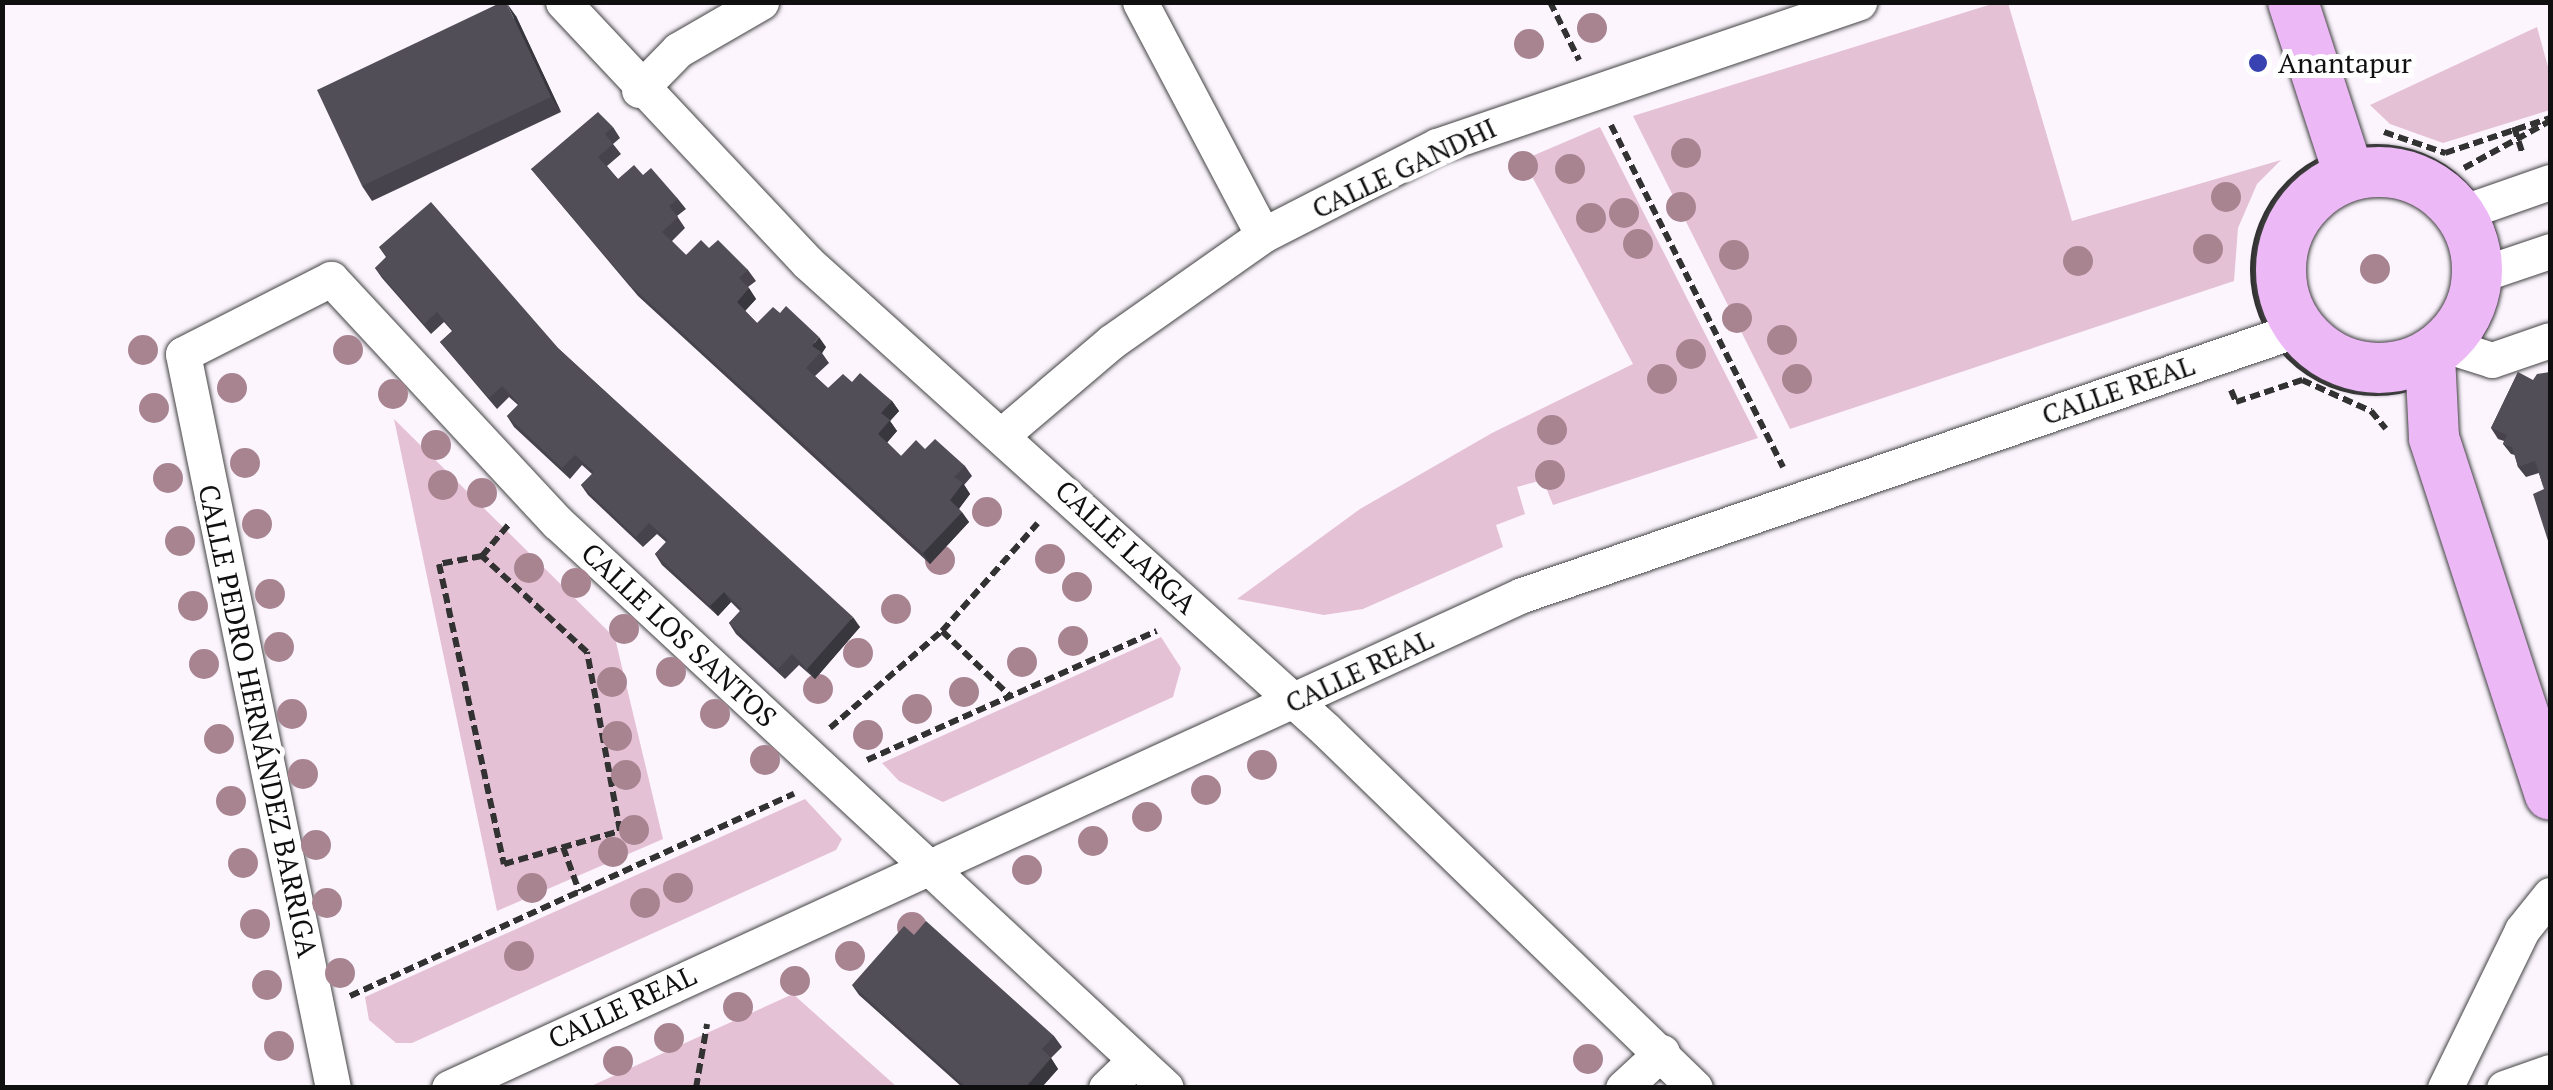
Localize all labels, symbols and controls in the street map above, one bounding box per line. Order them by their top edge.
place label: Anantapur [2278,46,2412,80]
marker: Anantapur [2247,52,2269,74]
street label: CALLE GANDHI [1307,111,1501,225]
street label: CALLE REAL [2037,348,2199,432]
street label: CALLE LARGA [1049,473,1203,621]
street label: CALLE PEDRO HERNÁNDEZ BARRIGA [191,482,325,960]
street label: CALLE LOS SANTOS [574,536,784,734]
street label: CALLE REAL [1280,622,1438,720]
street label: CALLE REAL [543,958,701,1056]

